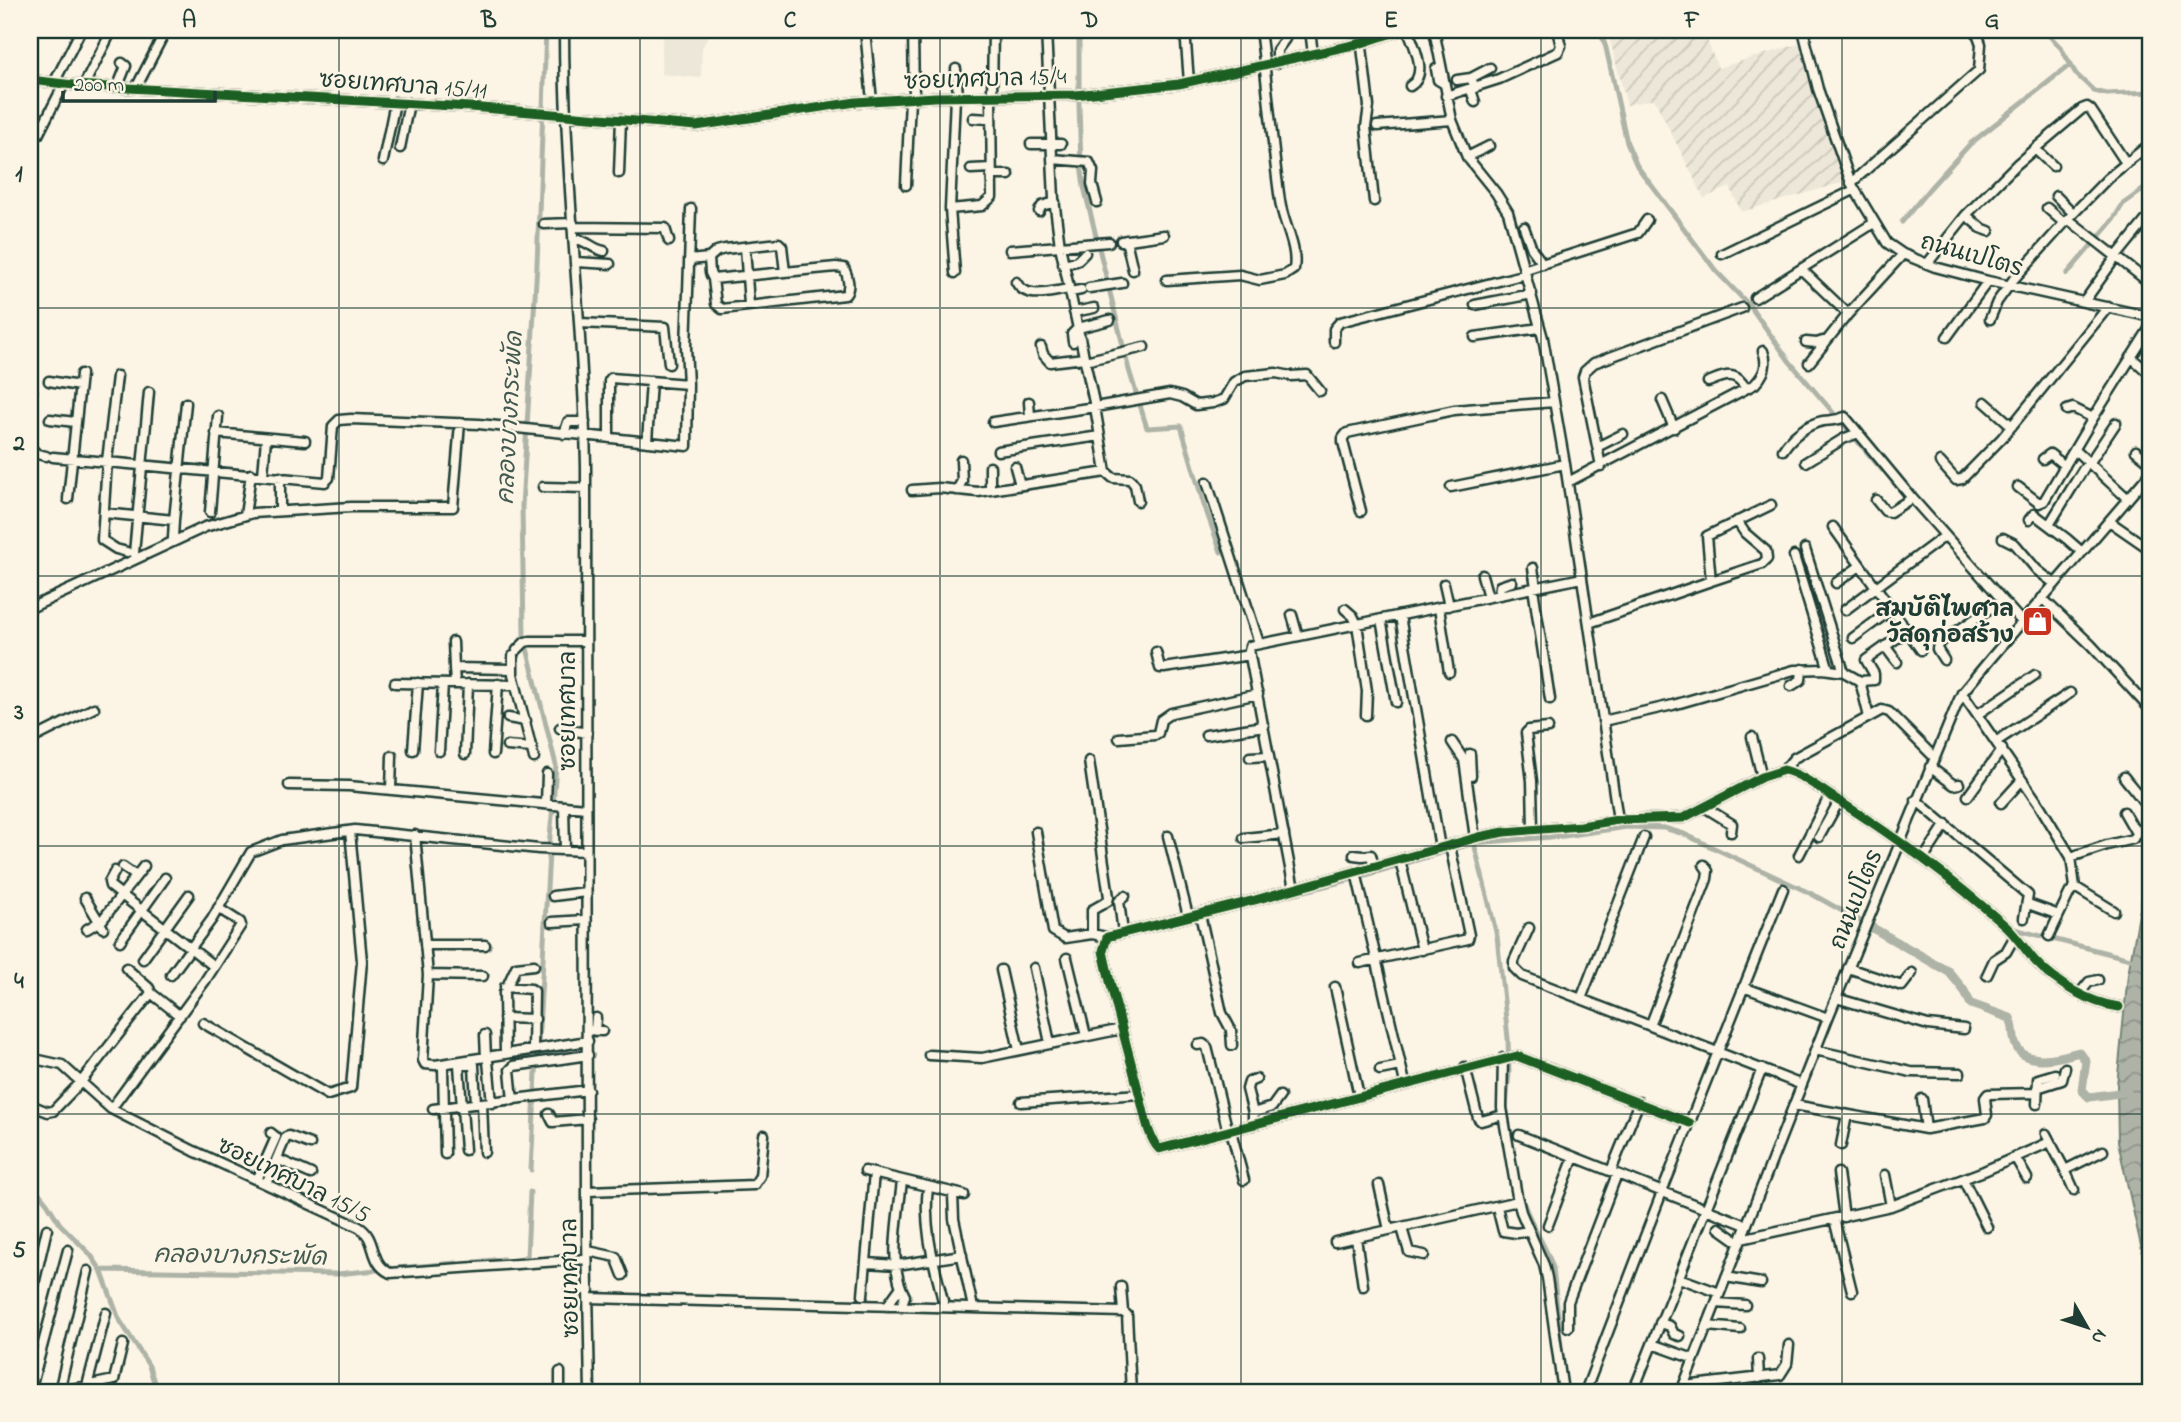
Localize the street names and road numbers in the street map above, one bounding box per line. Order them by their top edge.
street label: ซอยเทศบาล 15/4 [903,61,1067,100]
street label: ซอยเทศบาล 15/11 [318,64,488,109]
street label: ถนนเปโตร [1916,224,2027,287]
street label: ซอยเทศบาล [553,651,586,771]
street label: ถนนเปโตร [1820,844,1892,955]
street label: ซอยเทศบาล 15/5 [211,1130,375,1233]
street label: ซอยเทศบาล [554,1218,589,1338]

